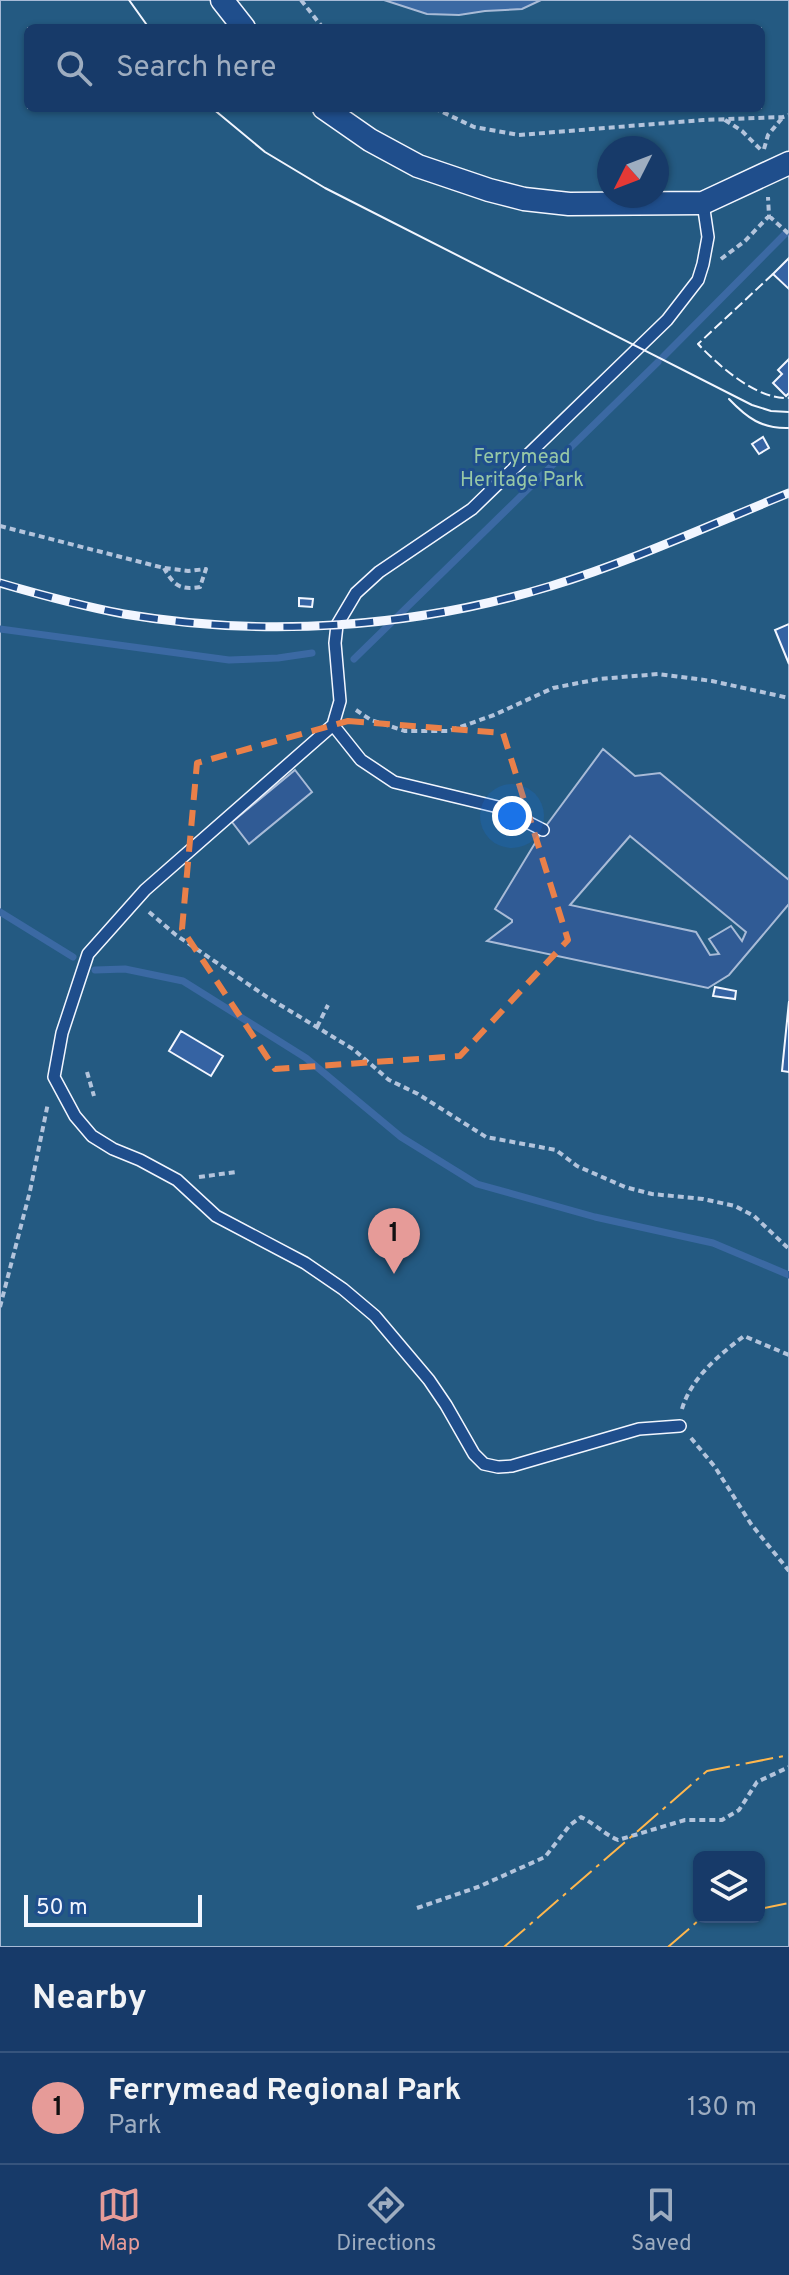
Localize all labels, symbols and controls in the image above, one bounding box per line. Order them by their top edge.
search box [24,24,765,112]
icon: search [52,46,96,90]
text: Search here [116,50,276,87]
north arrow [597,136,669,208]
park label: Ferrymead Heritage Park [460,445,584,494]
your location [492,796,532,836]
pin: 1 [368,1208,420,1274]
map controls [693,1851,765,1923]
button: layers [693,1851,765,1923]
scale bar [24,1891,202,1927]
text: 50 m [36,1895,88,1922]
text: Nearby [32,1978,147,2021]
text: Ferrymead Regional Park [108,2073,461,2110]
text: 1 [53,2092,63,2125]
text: 130 m [687,2092,757,2125]
text: Park [108,2110,162,2143]
tab: Map [97,2183,141,2258]
tab: Directions [336,2183,436,2258]
tab: Saved [631,2183,692,2258]

